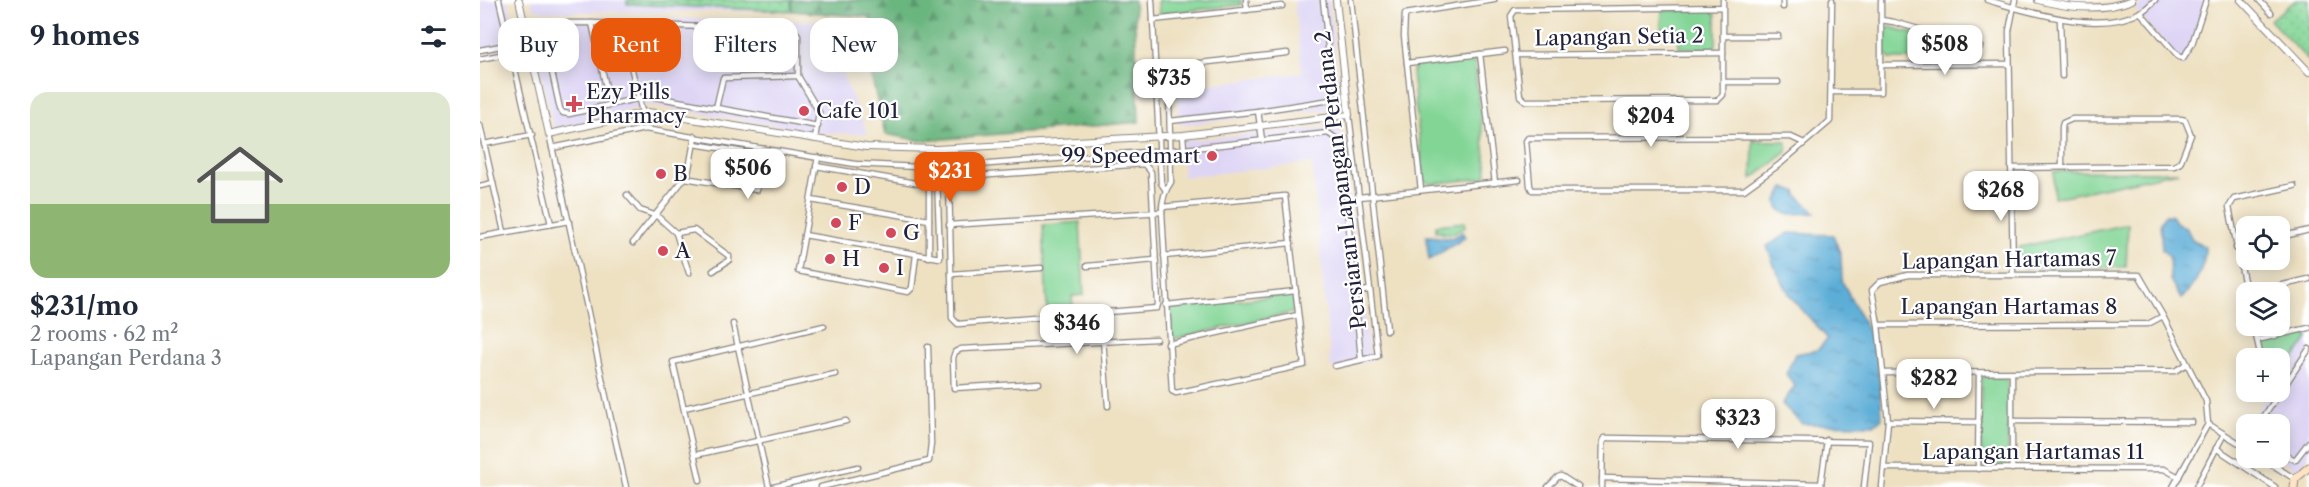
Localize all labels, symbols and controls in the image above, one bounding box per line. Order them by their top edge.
chip: Buy [498,18,579,72]
chip: Rent [591,18,681,72]
chip: Filters [693,18,798,72]
chip: New [810,18,898,72]
text: 9 homes [30,20,140,52]
icon: filters [417,20,450,53]
street label: Lapangan Setia 2 [1534,23,1704,50]
pin: $508 [1909,25,1981,76]
street label: Persiaran Lapangan Perdana 2 [1310,29,1371,331]
text: $508 [1921,32,1969,56]
pin: $735 [1133,59,1205,110]
text: $735 [1147,66,1191,90]
place label: Ezy Pills Pharmacy [586,79,686,128]
marker: Ezy Pills Pharmacy [567,97,581,111]
pin: $204 [1615,97,1687,148]
place label: Cafe 101 [816,98,899,123]
marker: Cafe 101 [797,104,811,118]
text: $204 [1627,104,1675,128]
icon: home [186,131,294,239]
place label: 99 Speedmart [1061,143,1201,168]
pin: $506 [712,149,784,200]
marker: 99 Speedmart [1205,149,1219,163]
pin: $231 [914,152,986,203]
text: $506 [725,156,771,180]
text: $231 [928,159,972,183]
place label: B [673,161,688,186]
marker: B [654,167,668,181]
pin: $268 [1965,171,2037,222]
place label: D [854,174,871,199]
text: $268 [1977,178,2025,202]
marker: D [835,180,849,194]
place label: F [848,210,862,235]
marker: F [829,216,843,230]
map controls [2236,216,2290,468]
button: locate [2236,216,2290,270]
place label: G [903,220,920,245]
marker: G [884,226,898,240]
place label: A [674,238,691,263]
marker: A [656,244,670,258]
street label: Lapangan Hartamas 7 [1901,245,2117,274]
place label: H [842,246,860,271]
marker: H [823,252,837,266]
place label: I [896,255,904,280]
marker: I [877,261,891,275]
button: layers [2236,282,2290,336]
text: $231/mo [30,290,138,322]
street label: Lapangan Hartamas 8 [1901,294,2117,319]
pin: $346 [1041,304,1113,355]
text: $346 [1054,311,1100,335]
text: 2 rooms · 62 m² [30,322,178,346]
text: Lapangan Perdana 3 [30,346,222,370]
button: + [2236,348,2290,402]
pin: $282 [1898,359,1970,410]
text: $282 [1910,366,1958,390]
pin: $323 [1702,399,1774,450]
text: $323 [1715,406,1761,430]
button: − [2236,414,2290,468]
street label: Lapangan Hartamas 11 [1922,439,2144,464]

